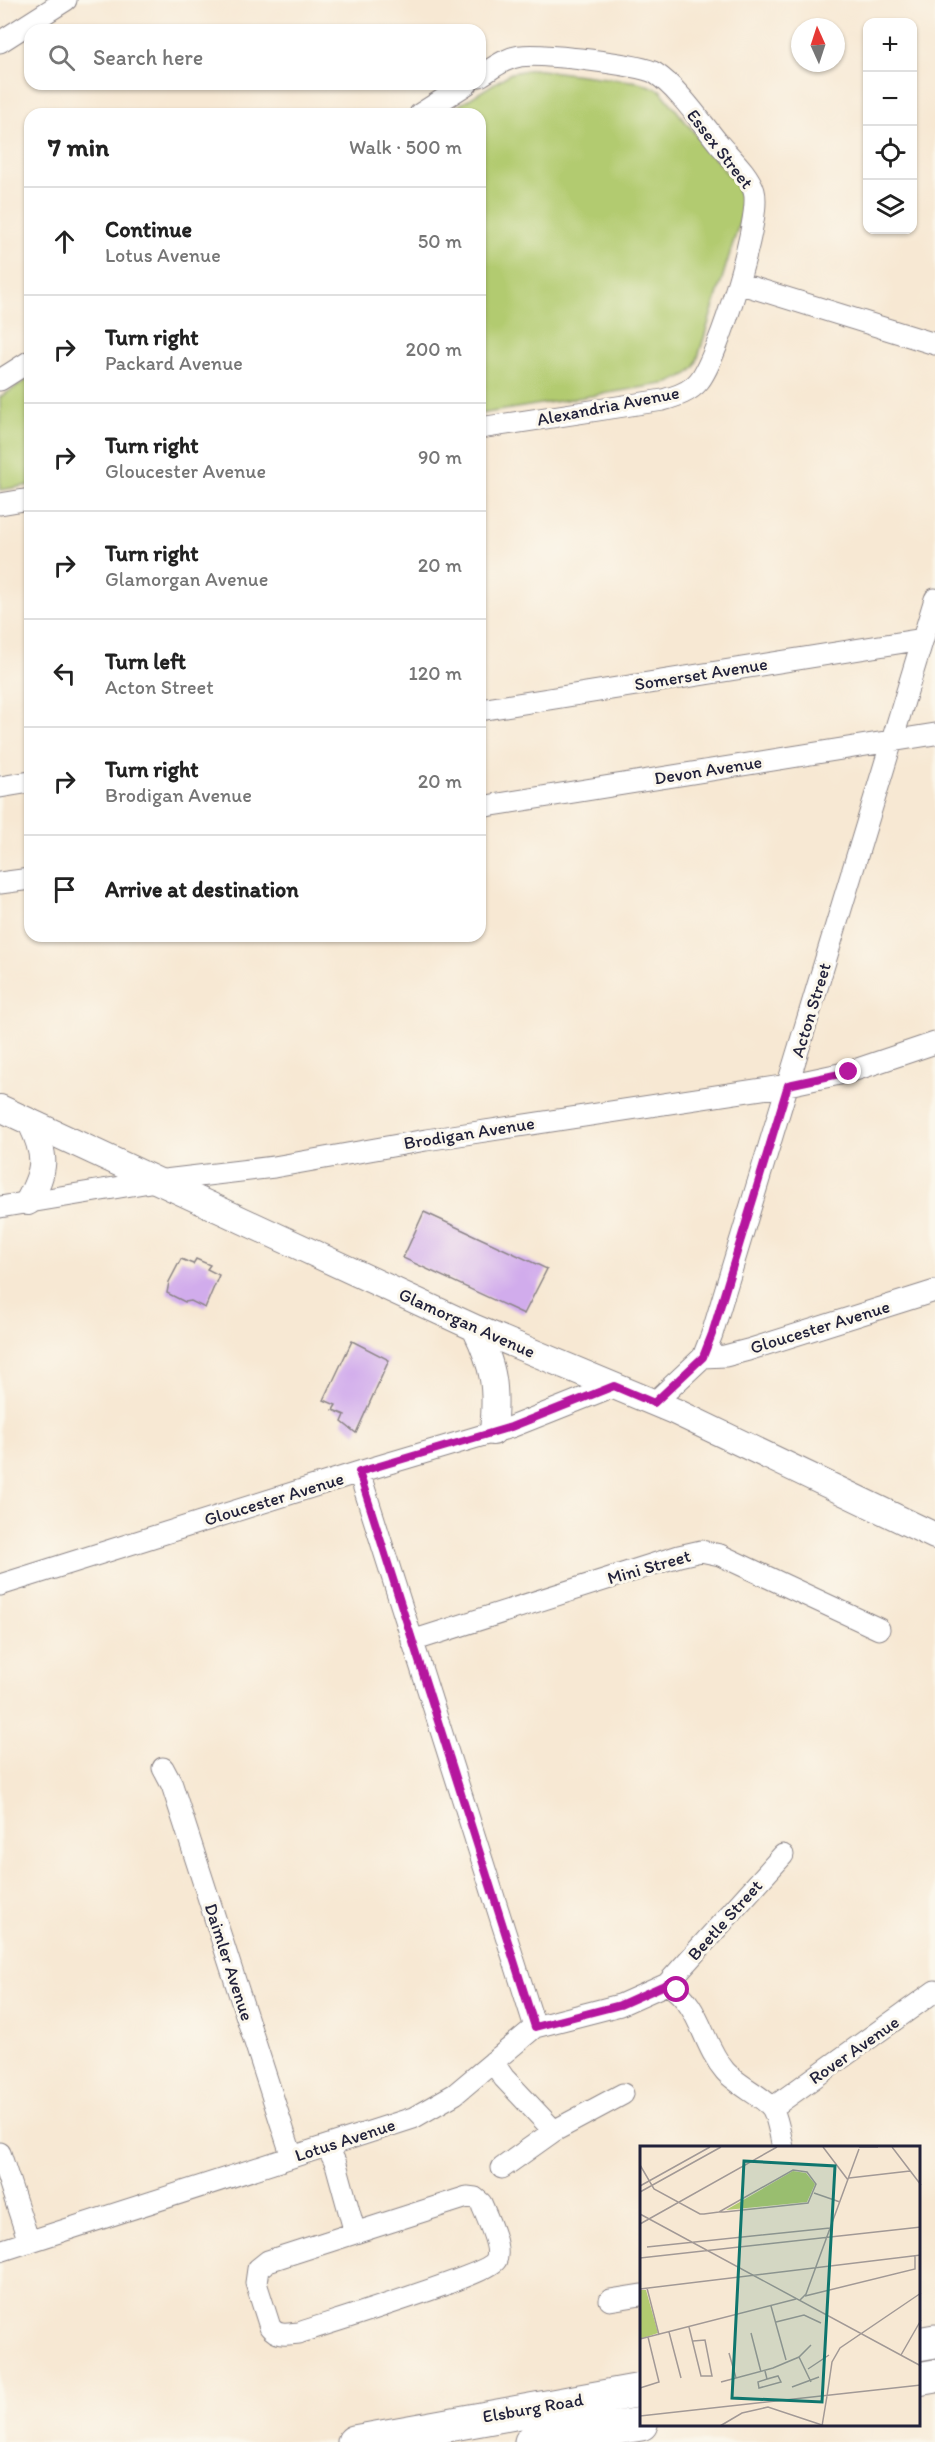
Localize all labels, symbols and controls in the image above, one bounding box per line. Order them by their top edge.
north arrow [791,18,845,72]
map controls [863,18,917,234]
button: + [863,18,917,72]
search box [24,24,486,90]
icon: search [45,41,78,74]
text: Search here [93,44,203,71]
button: − [863,72,917,126]
street label: Essex Street [682,105,758,193]
button: locate [863,126,917,180]
text: 7 min [48,131,109,163]
text: Walk · 500 m [349,135,462,159]
button: layers [863,180,917,234]
text: Continue [105,216,192,243]
icon: ahead [48,225,81,258]
text: 50 m [418,229,462,253]
text: Lotus Avenue [105,243,221,267]
text: Turn right [105,324,199,351]
icon: right [48,333,81,366]
text: 200 m [406,337,462,361]
text: Packard Avenue [105,351,243,375]
street label: Alexandria Avenue [535,381,681,431]
text: Turn right [105,432,199,459]
icon: right [48,441,81,474]
text: 90 m [418,445,462,469]
text: Gloucester Avenue [105,459,266,483]
text: Turn right [105,540,199,567]
icon: right [48,549,81,582]
text: 20 m [418,553,462,577]
text: Glamorgan Avenue [105,567,268,591]
text: Turn left [105,648,186,675]
street label: Somerset Avenue [633,653,769,695]
icon: left [48,657,81,690]
text: 120 m [409,661,462,685]
text: Acton Street [105,675,214,699]
street label: Devon Avenue [653,751,763,789]
text: Turn right [105,756,199,783]
icon: right [48,765,81,798]
text: 20 m [418,769,462,793]
text: Brodigan Avenue [105,783,252,807]
icon: arrive [48,873,81,906]
text: Arrive at destination [105,876,299,903]
street label: Acton Street [786,960,836,1060]
route end [835,1058,861,1084]
street label: Brodigan Avenue [402,1112,536,1154]
street label: Glamorgan Avenue [395,1283,539,1363]
street label: Gloucester Avenue [748,1295,892,1359]
street label: Gloucester Avenue [202,1467,346,1531]
street label: Mini Street [605,1545,693,1589]
street label: Beetle Street [683,1875,767,1965]
street label: Daimler Avenue [200,1900,258,2024]
route start [663,1976,689,2002]
street label: Rover Avenue [805,2011,903,2089]
street label: Lotus Avenue [292,2113,398,2167]
inset map [640,2146,920,2427]
street label: Elsburg Road [481,2388,585,2428]

